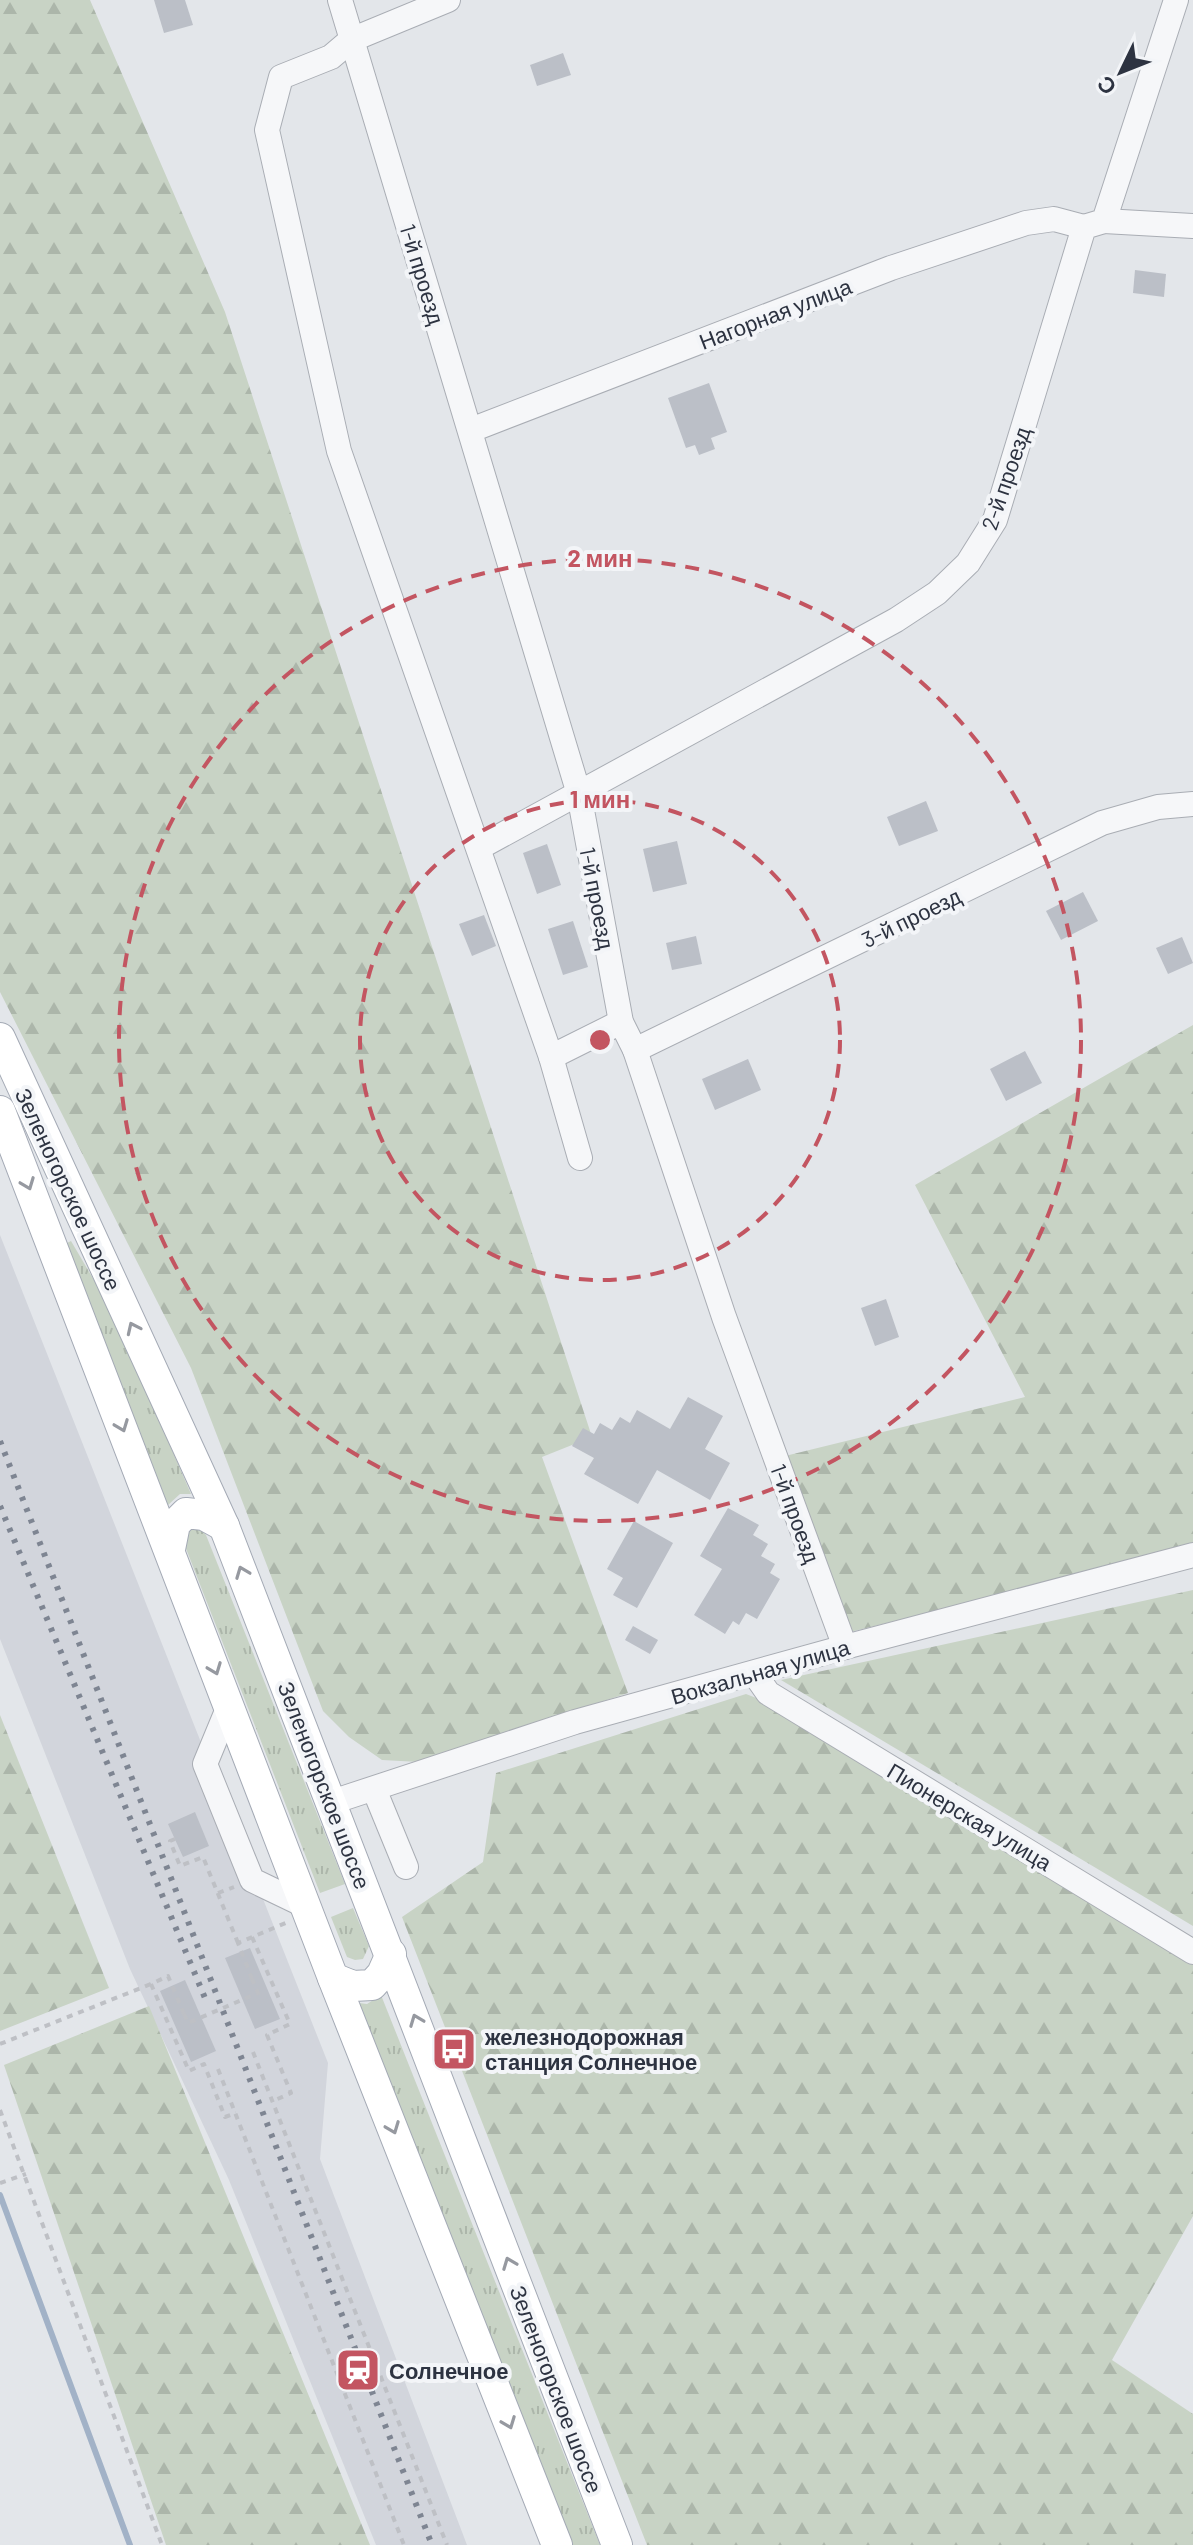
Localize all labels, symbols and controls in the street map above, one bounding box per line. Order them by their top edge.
north arrow [1081,32,1161,112]
text: С [1091,72,1121,101]
street label: 1-й проезд [394,221,451,328]
street label: Нагорная улица [695,272,856,355]
street label: 2-й проезд [975,423,1036,533]
text: 2 мин [567,543,633,572]
text: 1 мин [570,784,630,813]
street label: 1-й проезд [574,845,621,952]
street label: 3-й проезд [857,882,965,953]
centre of rings [586,1026,614,1054]
street label: Зеленогорское шоссе [10,1084,127,1295]
one-way arrow [18,1176,35,1190]
one-way arrow [127,1322,143,1336]
one-way arrow [112,1418,129,1432]
street label: 1-й проезд [765,1460,826,1567]
one-way arrow [235,1566,252,1580]
street label: Вокзальная улица [668,1633,853,1710]
one-way arrow [205,1661,222,1675]
street label: Зеленогорское шоссе [272,1678,377,1893]
street label: Пионерская улица [883,1757,1058,1877]
one-way arrow [409,2014,426,2028]
place label: железнодорожная станция Солнечное [484,2023,697,2075]
bus stop icon: железнодорожная станция Солнечное [430,2025,478,2073]
one-way arrow [383,2120,400,2134]
one-way arrow [502,2257,519,2271]
street label: Зеленогорское шоссе [504,2282,609,2497]
station icon: Солнечное [334,2346,382,2394]
place label: Солнечное [389,2357,508,2383]
one-way arrow [499,2415,515,2429]

